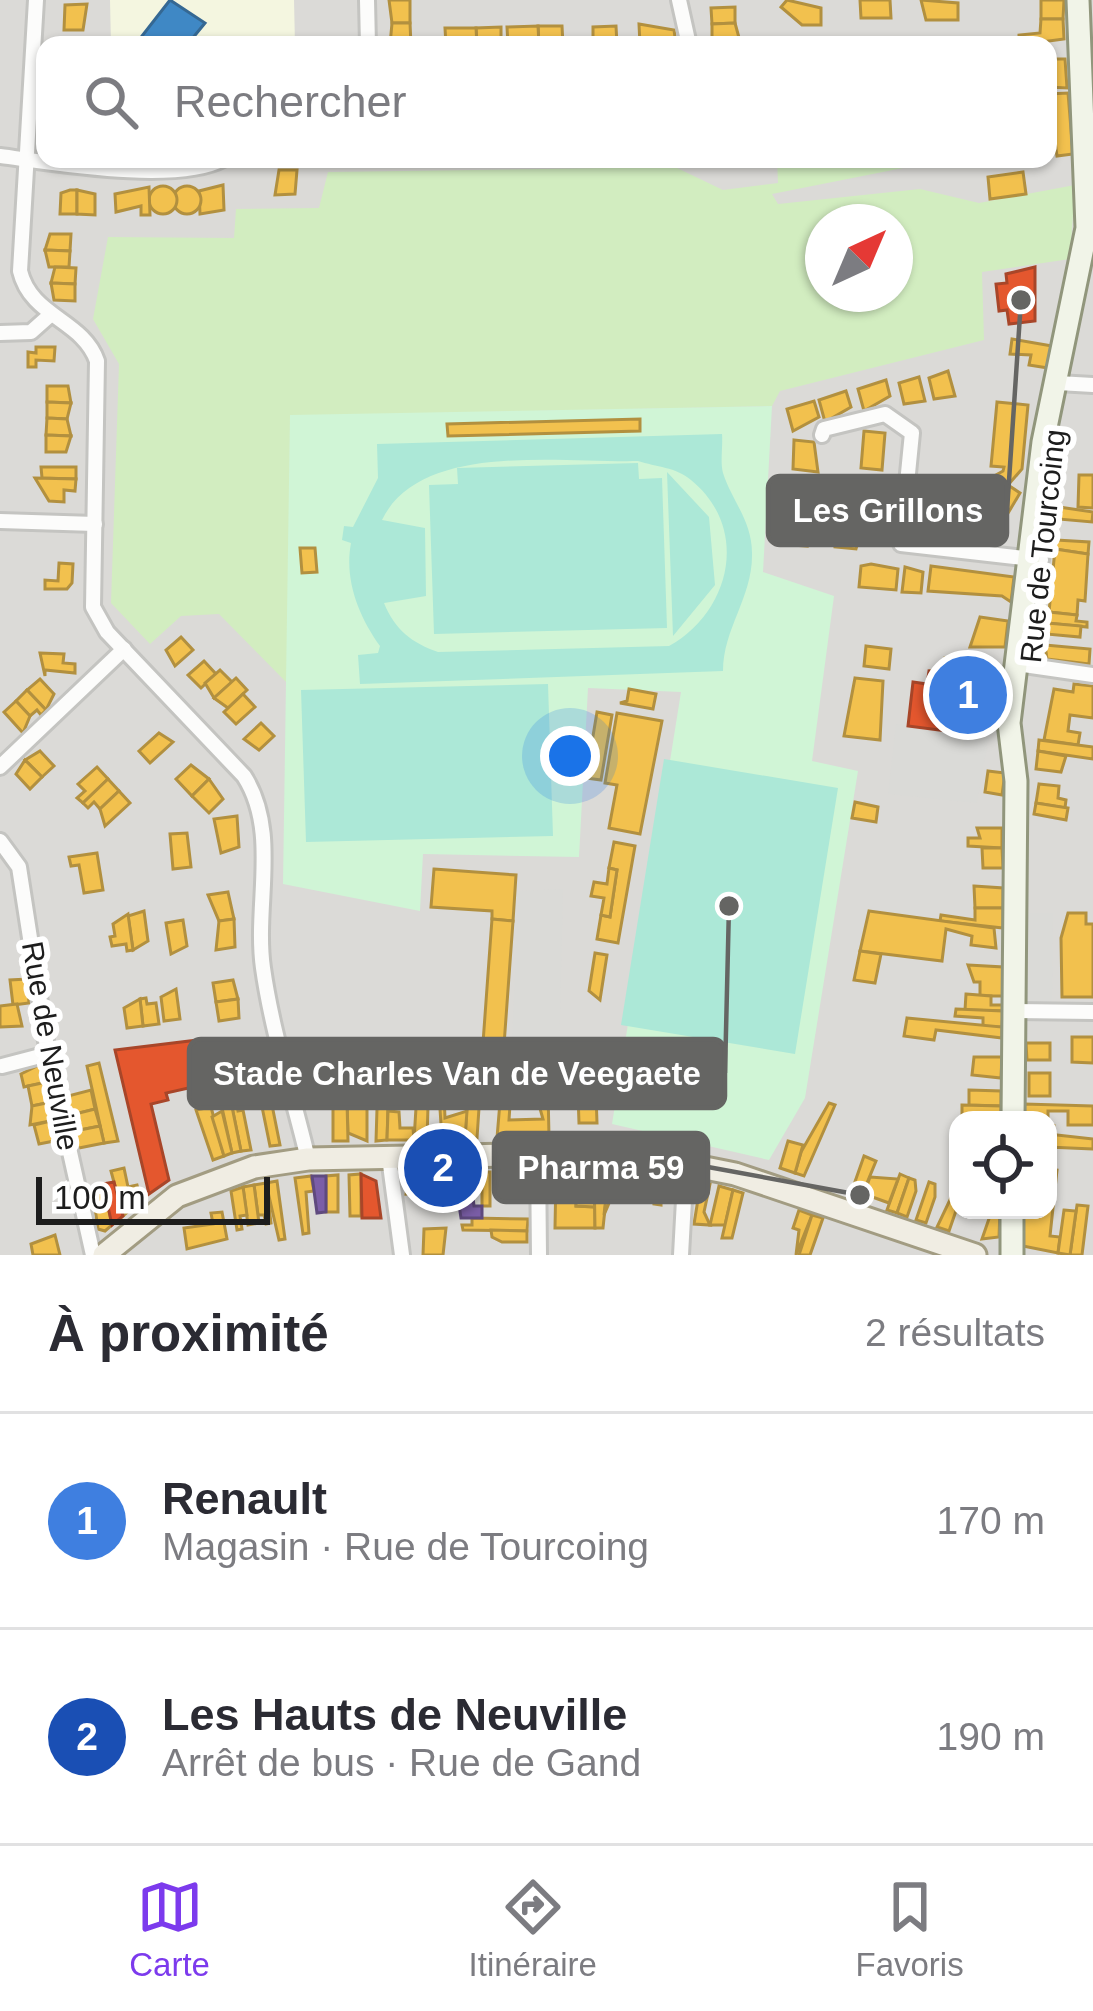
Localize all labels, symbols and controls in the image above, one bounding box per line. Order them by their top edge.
search box [36,36,1057,168]
icon: search [78,69,144,135]
text: Rechercher [174,76,407,127]
north arrow [805,204,913,312]
street label: Rue de Tourcoing [1014,428,1071,664]
callout: Les Grillons [768,476,1007,545]
text: Les Grillons [793,492,983,529]
pin: 1 [929,650,1007,740]
your location [540,726,600,786]
street label: Rue de Neuville [16,939,85,1153]
callout: Stade Charles Van de Veegaete [189,1039,725,1108]
text: Stade Charles Van de Veegaete [213,1055,701,1092]
map controls [949,1111,1057,1219]
button: locate [949,1111,1057,1219]
pin: 2 [404,1123,482,1213]
callout: Pharma 59 [494,1133,708,1202]
text: Pharma 59 [518,1149,684,1186]
scale bar [36,1171,270,1224]
text: 100 m [54,1179,146,1216]
text: À proximité [48,1305,329,1362]
text: 2 résultats [865,1311,1045,1354]
text: Renault [162,1473,327,1524]
text: 1 [76,1499,98,1542]
text: 170 m [937,1499,1045,1542]
text: Magasin · Rue de Tourcoing [162,1525,649,1568]
text: Les Hauts de Neuville [162,1689,627,1740]
text: 2 [76,1715,98,1758]
text: 190 m [937,1715,1045,1758]
text: Arrêt de bus · Rue de Gand [162,1741,641,1784]
tab: Carte [129,1874,210,1984]
tab: Itinéraire [469,1874,597,1984]
tab: Favoris [856,1874,964,1984]

